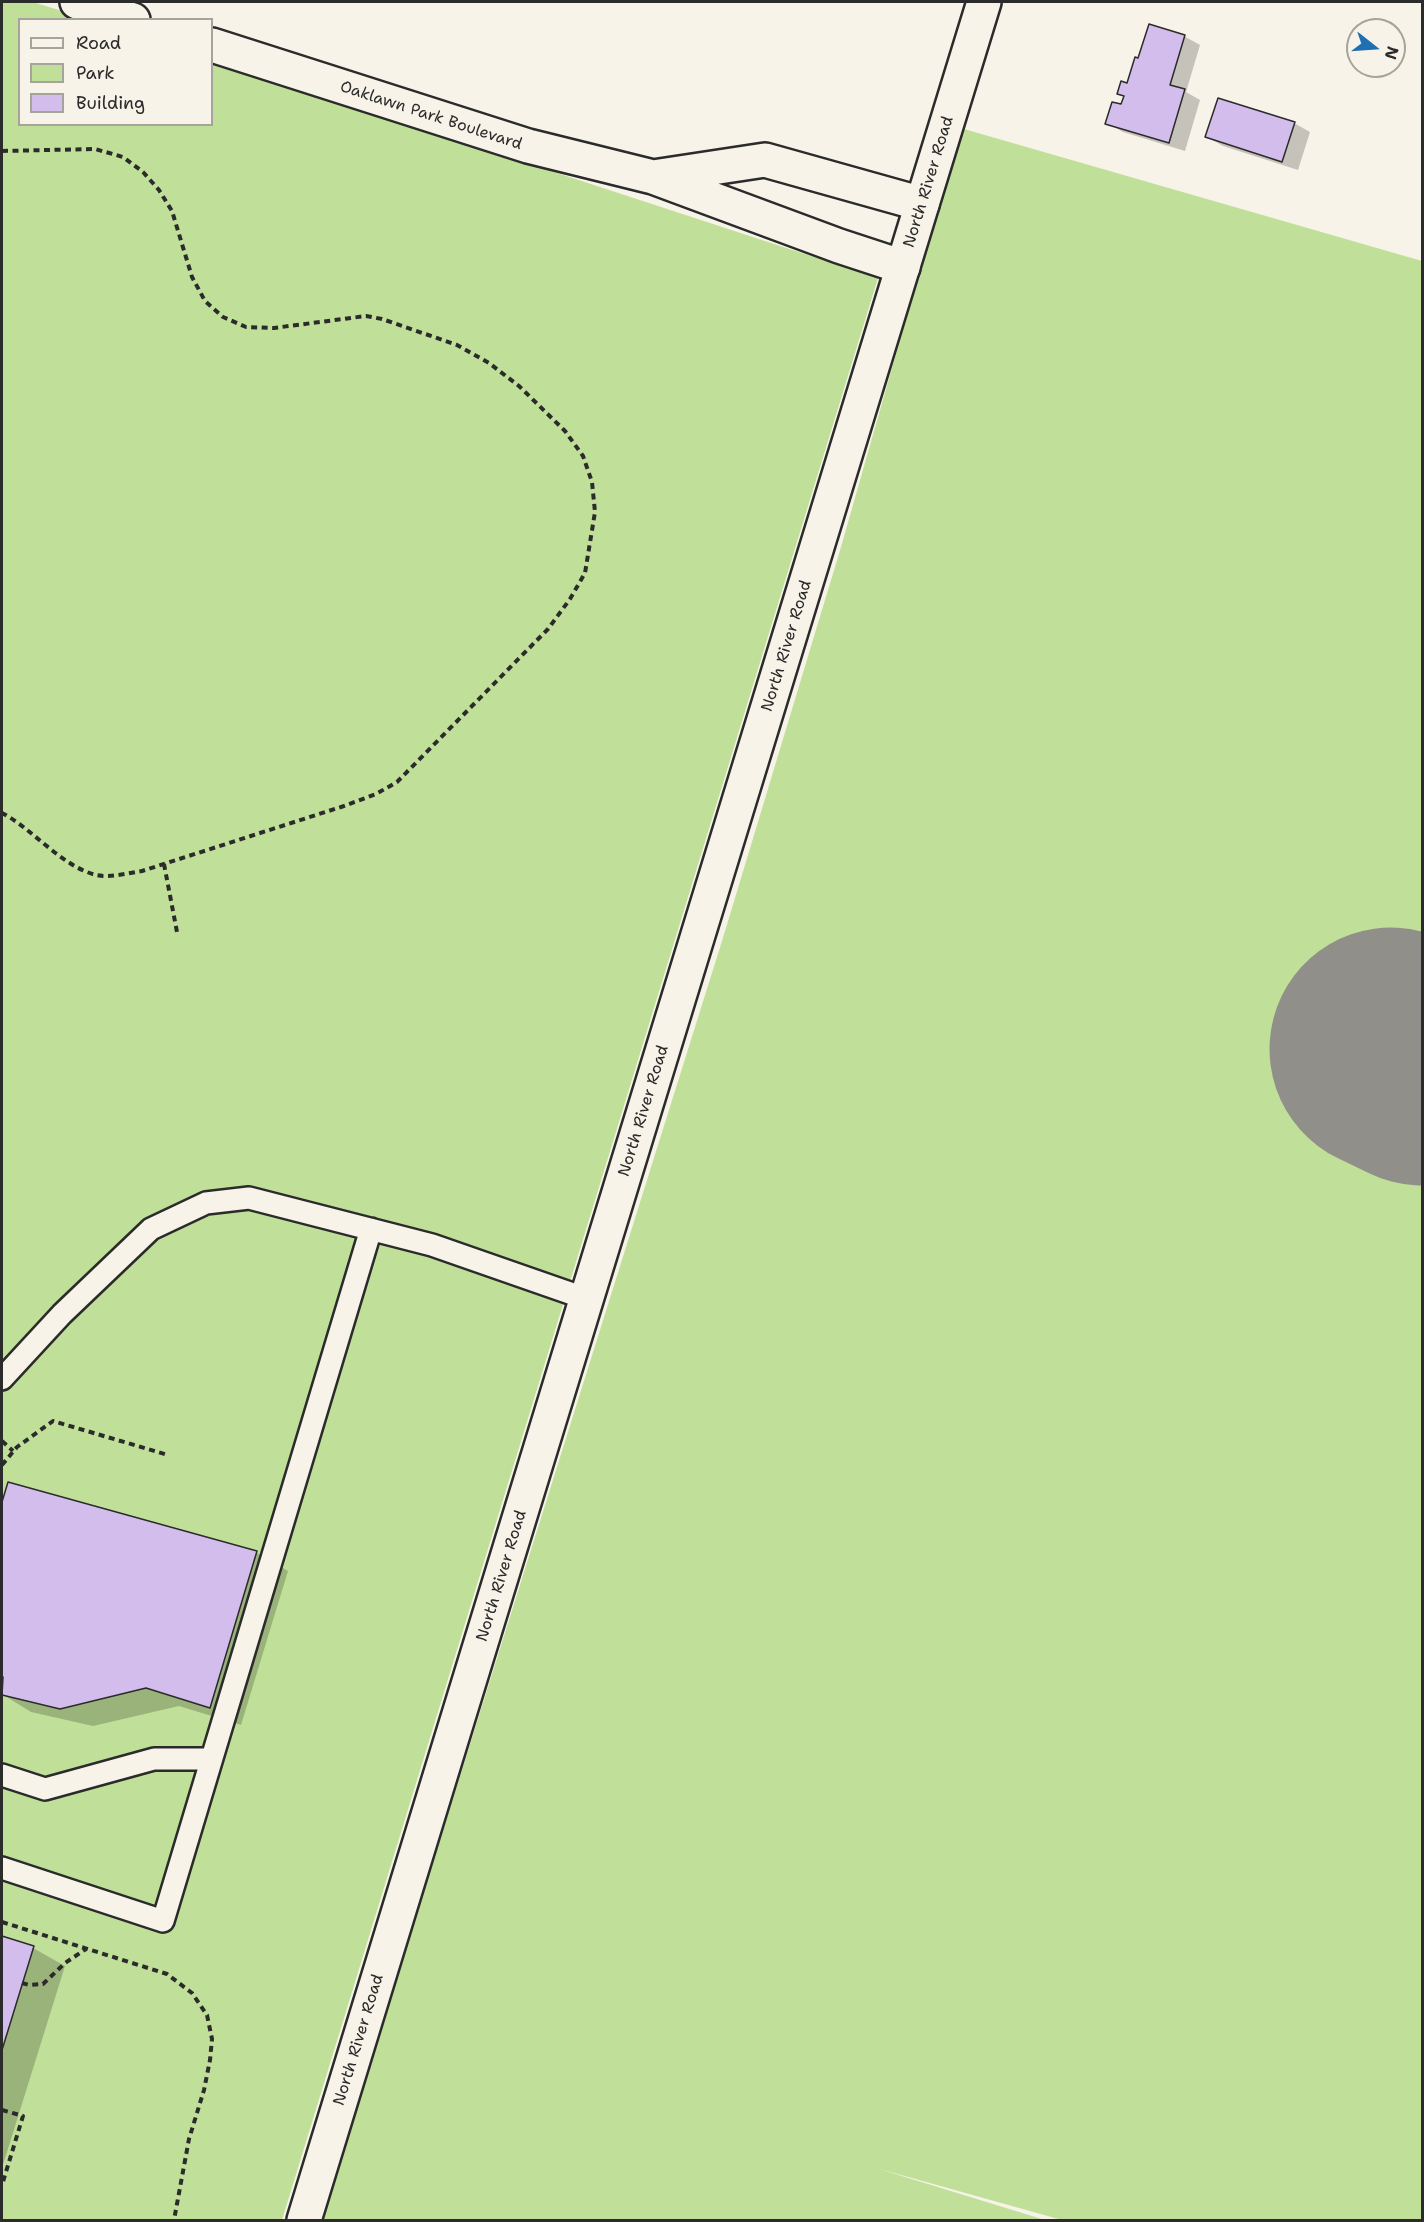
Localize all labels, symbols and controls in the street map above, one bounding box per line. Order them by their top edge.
legend [18,18,213,126]
north arrow [1346,18,1406,78]
text: Road [76,31,121,55]
text: N [1380,44,1404,62]
text: Park [76,61,115,85]
street label: Oaklawn Park Boulevard [338,77,524,155]
text: Building [76,91,145,115]
street label: North River Road [900,114,958,250]
street label: North River Road [758,578,816,714]
street label: North River Road [615,1043,673,1179]
street label: North River Road [473,1508,531,1644]
street label: North River Road [330,1972,388,2108]

